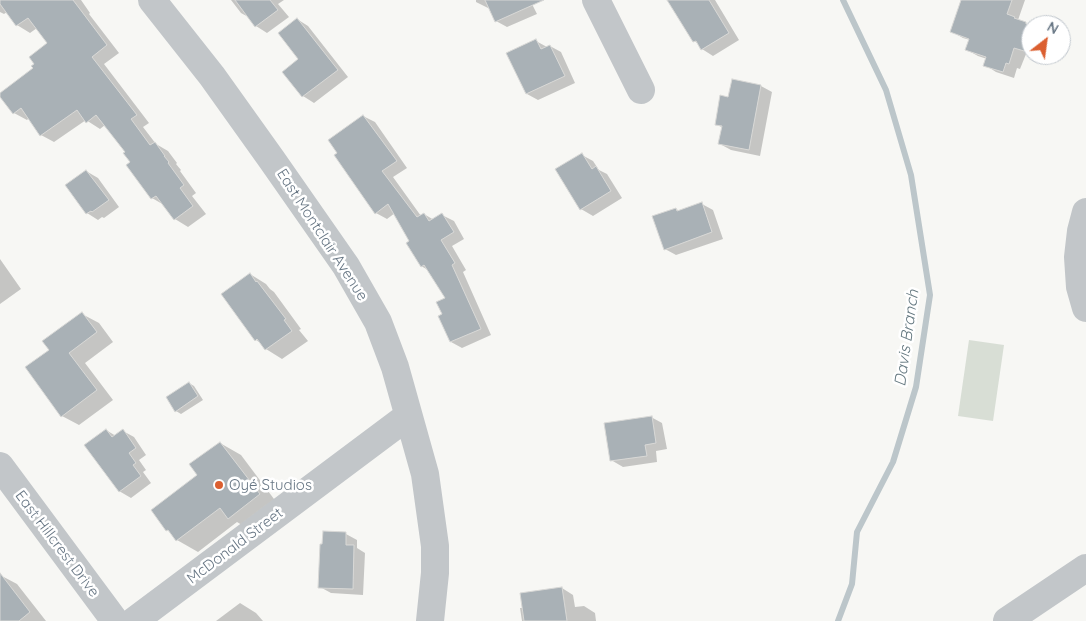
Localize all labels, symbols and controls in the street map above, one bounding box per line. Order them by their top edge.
north arrow [1021,15,1071,65]
text: N [1044,18,1062,38]
street label: East Montclair Avenue [273,166,371,304]
water label: Davis Branch [891,288,923,388]
place label: Oyé Studios [229,476,312,494]
marker: Oyé Studios [213,479,225,491]
street label: East Hillcrest Drive [11,487,103,601]
street label: McDonald Street [184,504,286,588]

